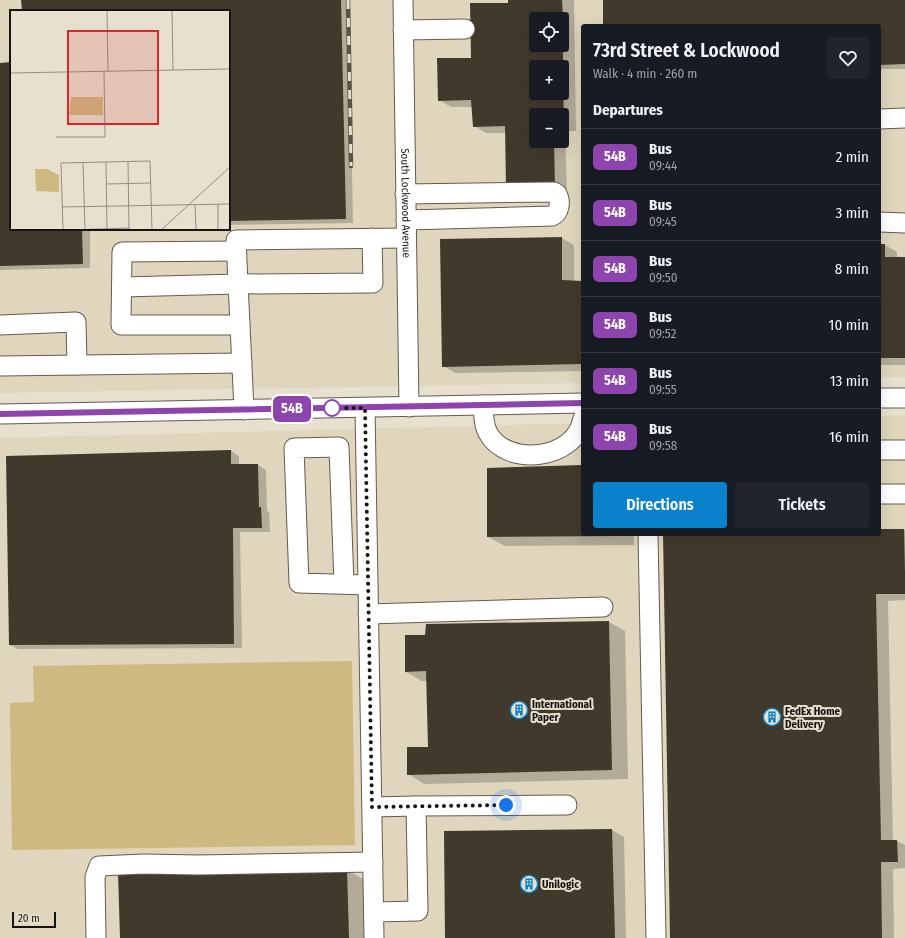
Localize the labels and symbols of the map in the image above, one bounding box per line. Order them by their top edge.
inset map [10,10,230,230]
street label: South Lockwood Avenue [398,148,413,258]
line badge: 54B [269,396,315,422]
unlabelled marker [323,399,341,417]
place label: International Paper [532,698,593,724]
building icon: International Paper [509,700,529,720]
place label: FedEx Home Delivery [785,705,841,731]
building icon: FedEx Home Delivery [762,707,782,727]
your location [496,795,516,815]
building icon: Unilogic [519,874,539,894]
place label: Unilogic [542,878,579,891]
scale bar [12,910,56,929]

